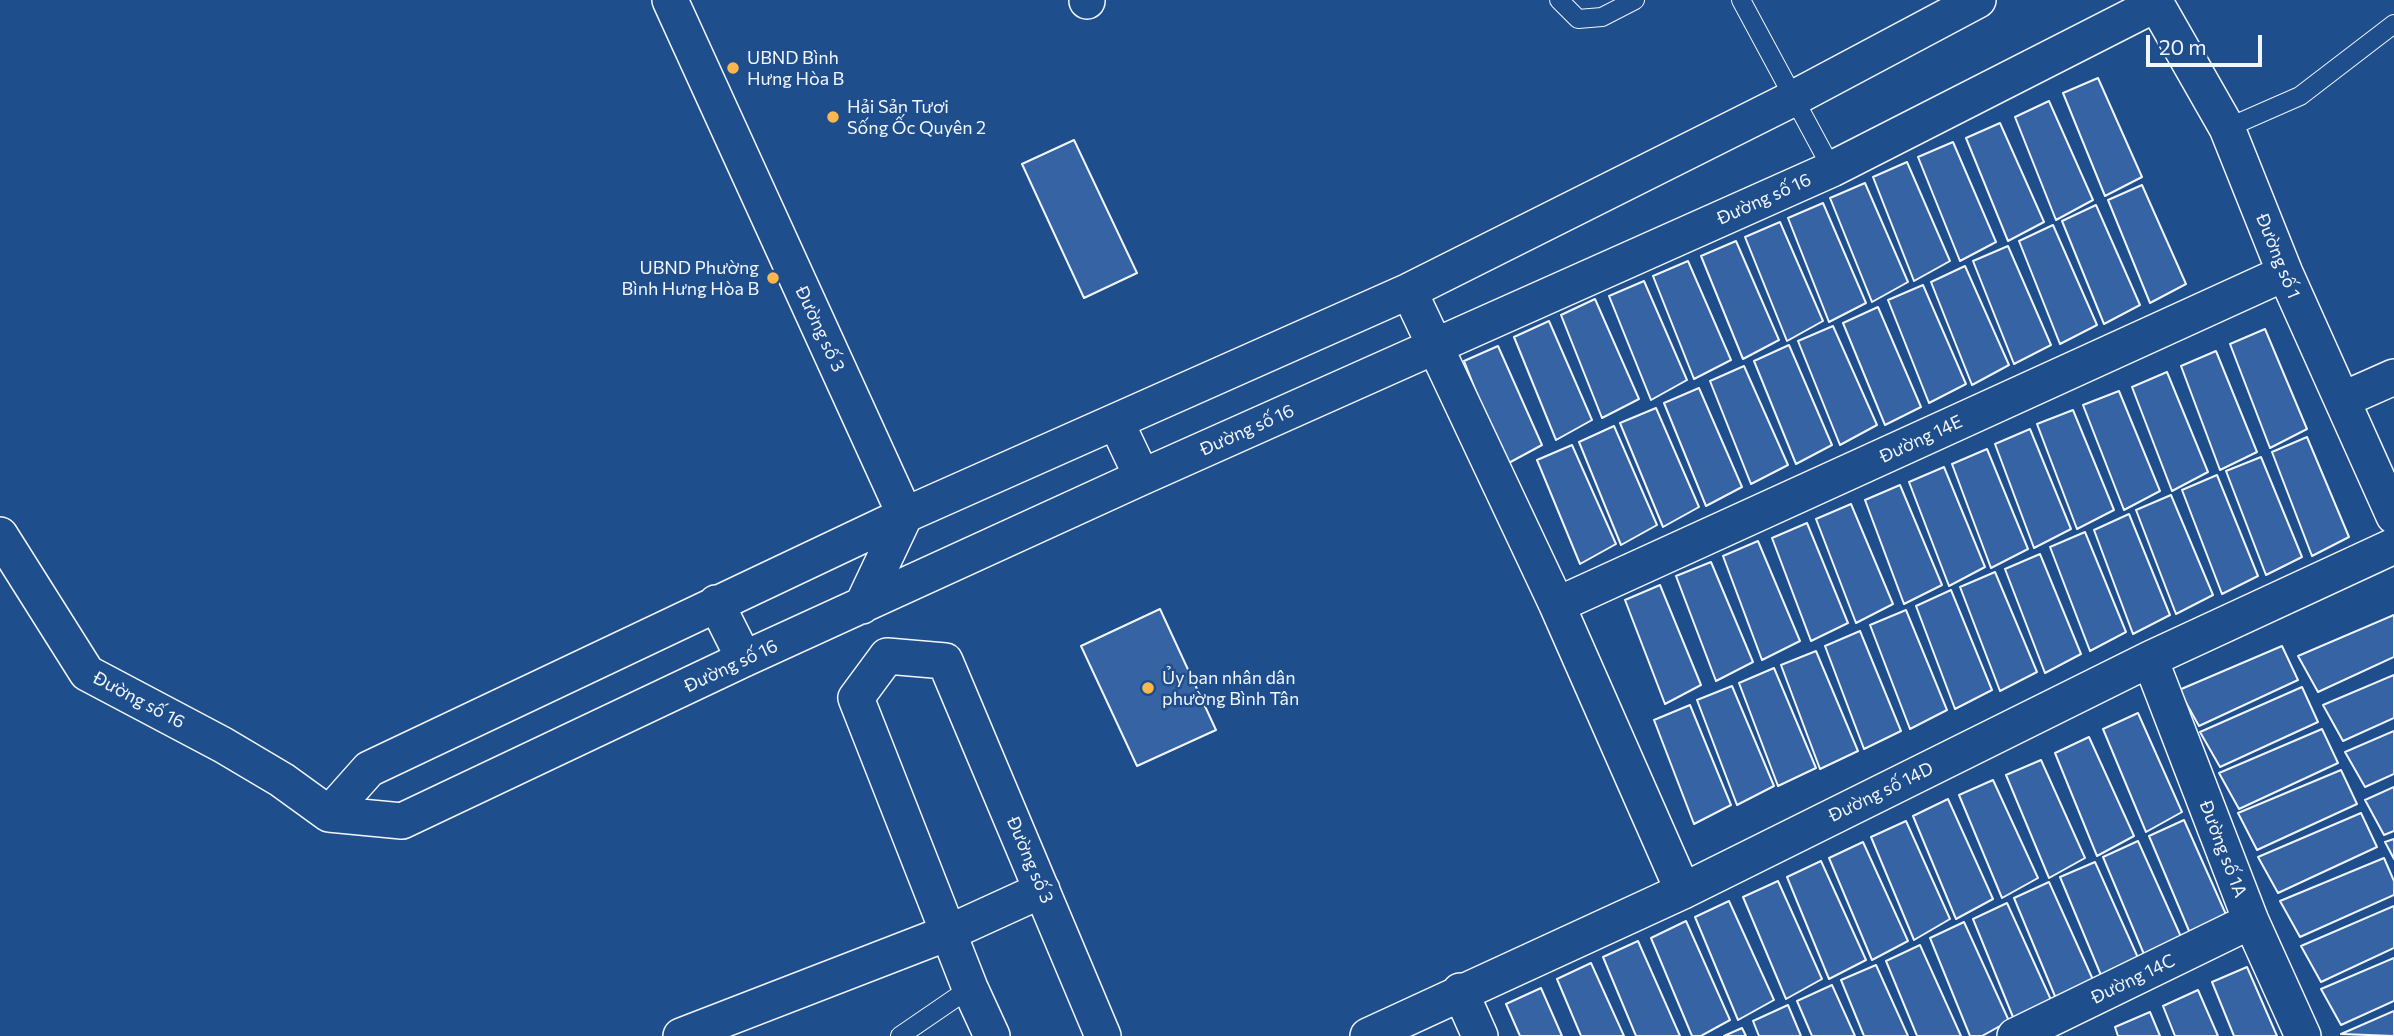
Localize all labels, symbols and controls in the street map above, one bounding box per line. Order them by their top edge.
scale bar [2149,21,2264,65]
text: 20 m [2159,34,2207,59]
place label: UBND Bình Hưng Hòa B [747,47,844,90]
marker: UBND Bình Hưng Hòa B [725,60,741,76]
place label: Hải Sản Tươi Sống Ốc Quyên 2 [847,96,986,138]
marker: Hải Sản Tươi Sống Ốc Quyên 2 [825,109,841,125]
street label: Đường số 16 [1714,169,1814,229]
street label: Đường số 1 [2251,210,2305,302]
place label: UBND Phường Bình Hưng Hòa B [621,257,759,300]
marker: UBND Phường Bình Hưng Hòa B [765,270,781,286]
street label: Đường số 3 [791,283,849,375]
street label: Đường số 16 [1197,400,1297,460]
street label: Đường 14E [1876,410,1966,468]
street label: Đường số 16 [681,635,781,697]
street label: Đường số 16 [90,667,188,733]
place label: Ủy ban nhân dân phường Bình Tân [1162,667,1299,710]
marker: Ủy ban nhân dân phường Bình Tân [1140,680,1156,696]
street label: Đường số 14D [1825,757,1937,827]
street label: Đường số 1A [2195,797,2251,901]
street label: Đường số 3 [1002,813,1058,907]
street label: Đường 14C [2088,949,2178,1009]

